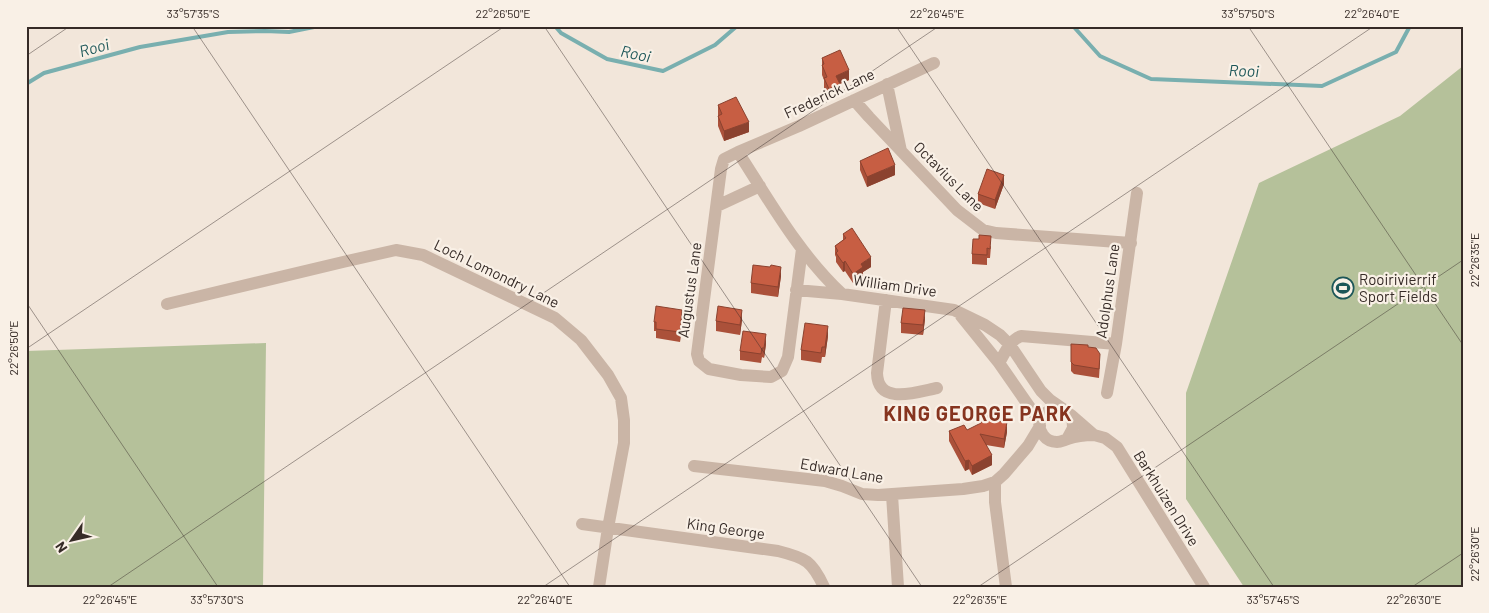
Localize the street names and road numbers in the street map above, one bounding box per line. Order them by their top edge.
street label: Frederick Lane [781,64,877,122]
street label: Octavius Lane [910,137,988,215]
street label: Loch Lomondry Lane [432,235,562,311]
street label: Augustus Lane [673,241,705,339]
street label: Adolphus Lane [1091,242,1123,340]
street label: William Drive [852,270,938,300]
street label: Barkhuizen Drive [1130,447,1204,549]
street label: Edward Lane [799,454,885,486]
street label: King George [686,514,766,542]

